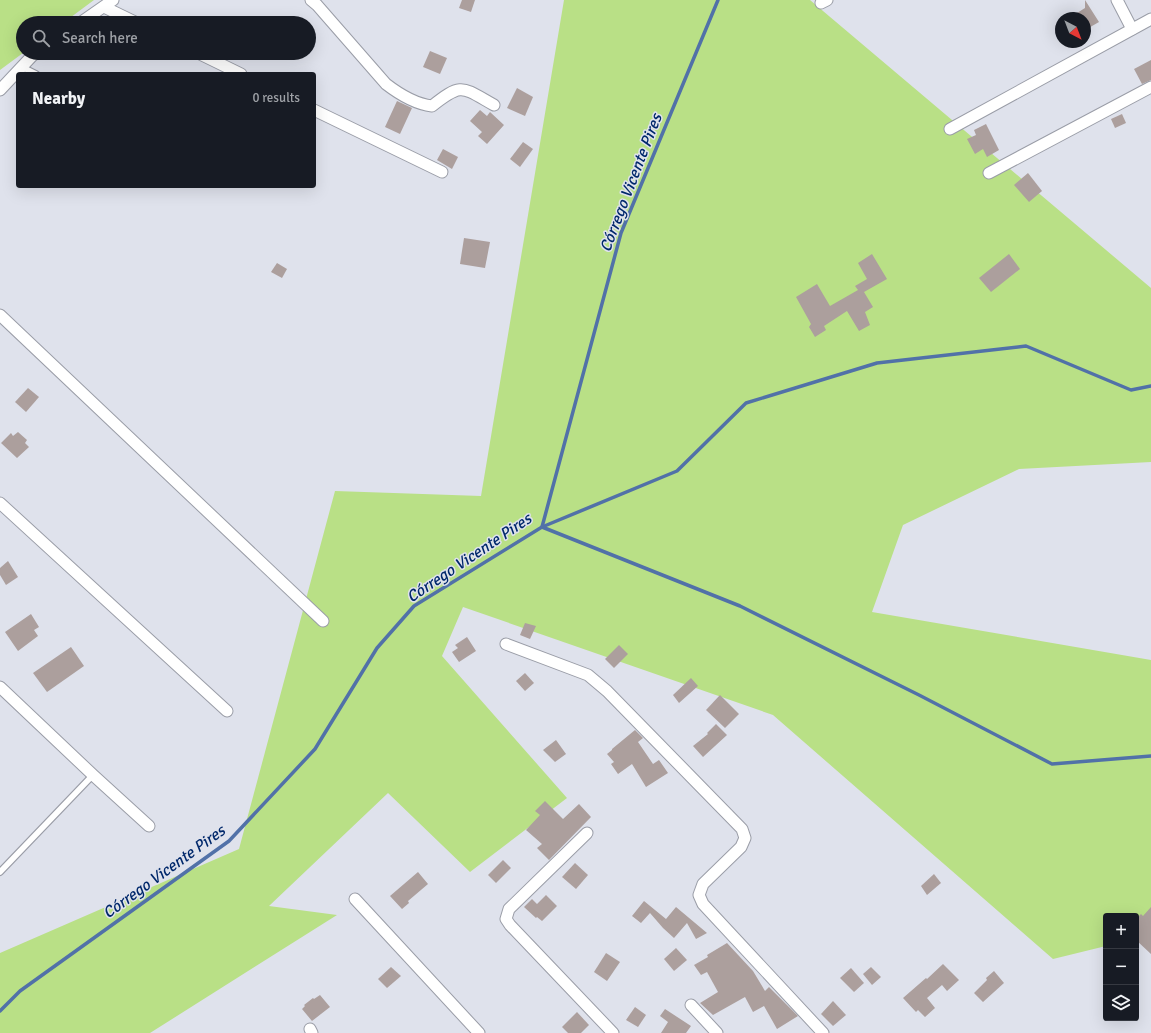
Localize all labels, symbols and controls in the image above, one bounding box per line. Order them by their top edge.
north arrow [1055,12,1091,48]
search box [16,16,316,60]
icon: search [30,27,52,49]
text: Search here [62,29,138,47]
text: Nearby [32,88,85,109]
text: 0 results [252,90,300,106]
water label: Córrego Vicente Pires [595,109,667,255]
water label: Córrego Vicente Pires [403,508,537,607]
water label: Córrego Vicente Pires [99,820,231,923]
map controls [1103,913,1139,1021]
button: + [1103,913,1139,949]
button: − [1103,949,1139,985]
button: layers [1103,985,1139,1021]

